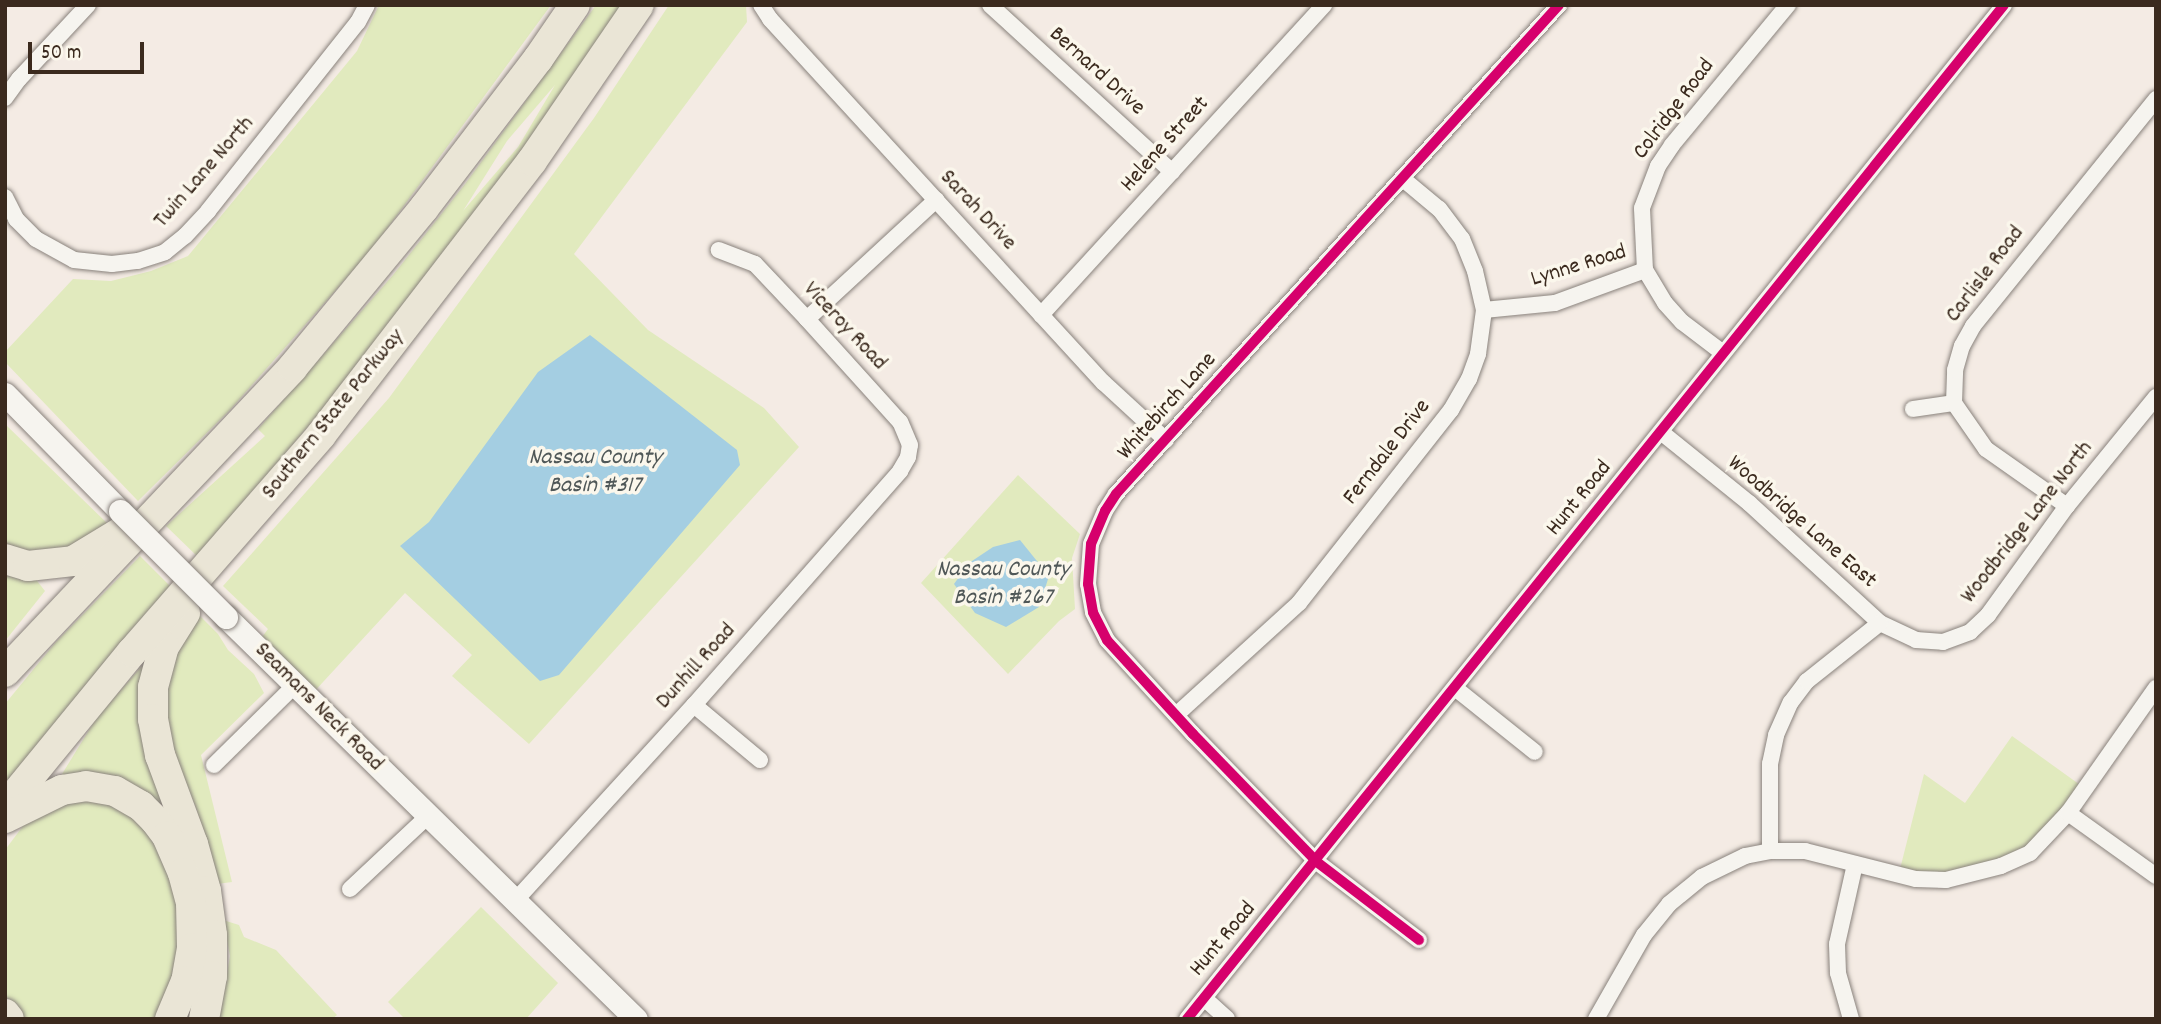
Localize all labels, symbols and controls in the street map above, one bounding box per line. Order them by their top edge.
street label: Bernard Drive [1042,22,1150,122]
scale bar [32,28,147,72]
text: 50 m [41,39,81,69]
street label: Colridge Road [1628,54,1722,166]
street label: Helene Street [1116,91,1216,199]
street label: Twin Lane North [149,111,261,235]
street label: Sarah Drive [933,165,1021,257]
street label: Carlisle Road [1941,221,2031,329]
street label: Lynne Road [1528,239,1630,295]
street label: Viceroy Road [796,277,892,377]
street label: Southern State Parkway [257,324,411,506]
street label: Whitebirch Lane [1112,348,1224,466]
street label: Ferndale Drive [1338,395,1438,511]
street label: Woodbridge Lane North [1956,436,2100,610]
water label: Nassau County Basin #317 [529,445,661,501]
street label: Woodbridge Lane East [1721,451,1881,595]
street label: Hunt Road [1541,456,1619,542]
water label: Nassau County Basin #267 [937,557,1069,613]
street label: Dunhill Road [651,618,743,716]
street label: Seamans Neck Road [248,638,388,778]
street label: Hunt Road [1185,897,1263,983]

